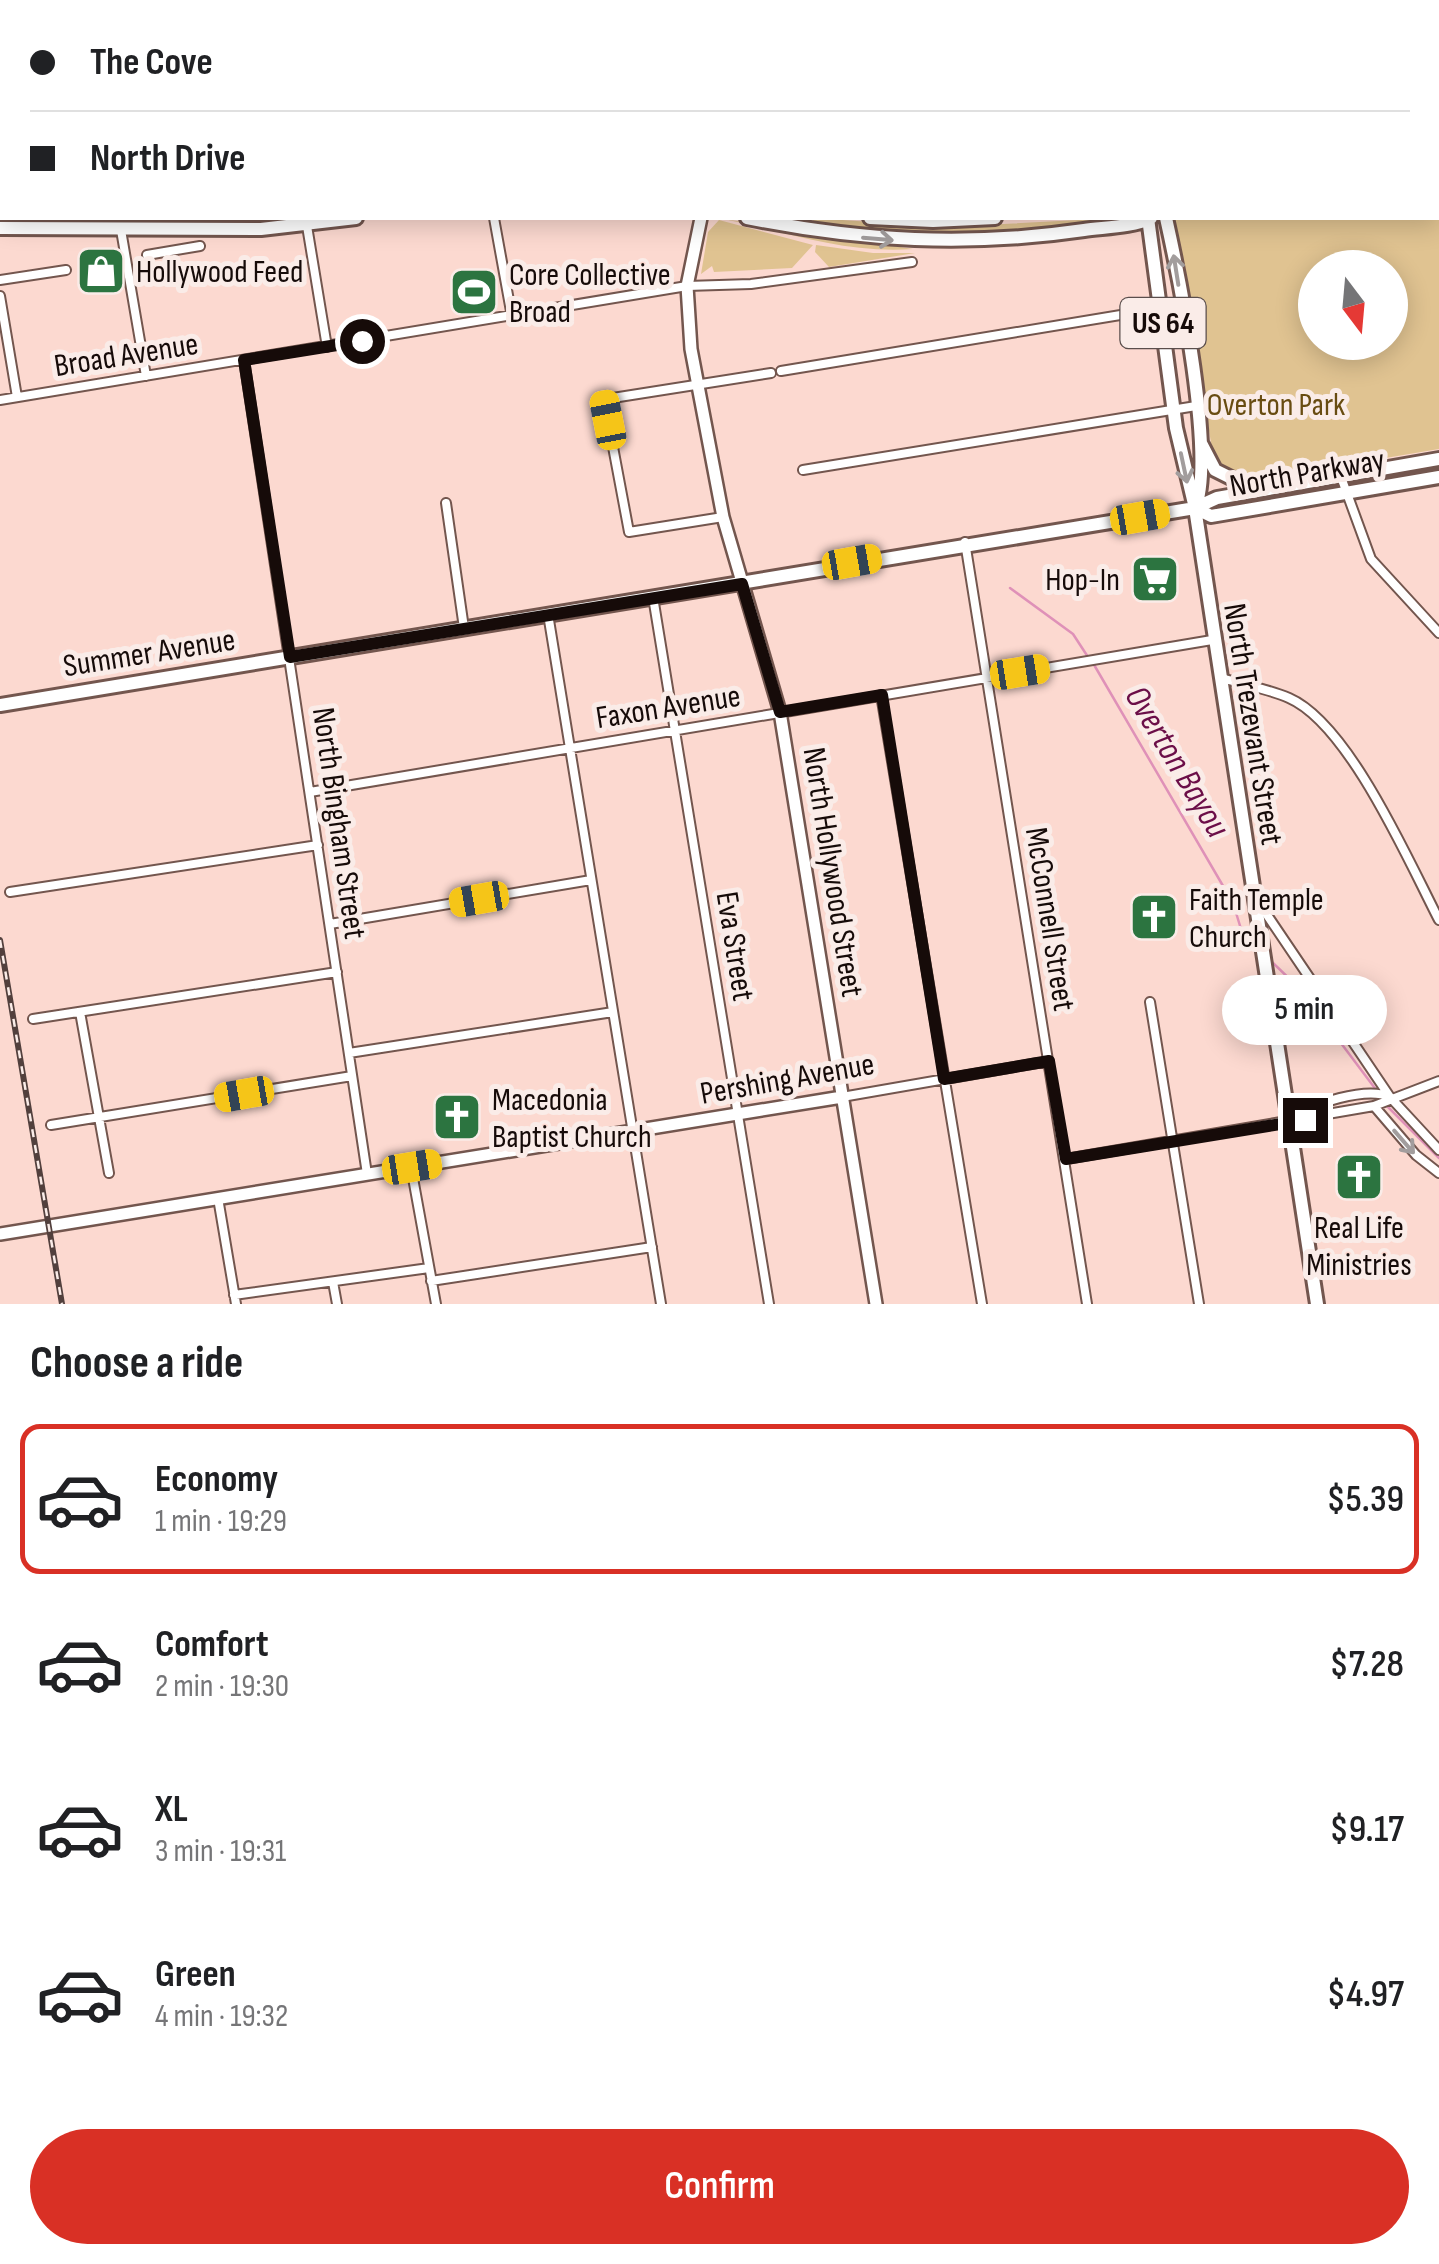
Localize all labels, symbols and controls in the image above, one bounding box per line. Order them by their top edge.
text: The Cove [90,40,213,85]
text: North Drive [90,136,246,181]
one-way arrow [862,229,894,248]
shop icon: Hollywood Feed [75,245,127,297]
north arrow [1298,250,1408,360]
map controls [1298,250,1408,360]
place label: Hollywood Feed [136,253,303,292]
one-way arrow [1166,255,1184,287]
place label: Core Collective Broad [509,256,671,332]
sports icon: Core Collective Broad [448,266,500,318]
road number: US 64 [1120,298,1206,348]
route start [340,319,385,364]
street label: Broad Avenue [51,325,201,386]
park label: Overton Park [1207,386,1345,425]
car [588,388,628,452]
street label: North Parkway [1227,441,1388,506]
one-way arrow [1176,451,1195,483]
car [1108,497,1172,537]
car [820,542,884,582]
supermarket icon: Hop-In [1129,553,1181,605]
place label: Hop-In [1045,561,1120,600]
street label: North Trezevant Street [1214,601,1291,848]
street label: Summer Avenue [60,621,238,686]
car [988,652,1052,692]
street label: Faxon Avenue [593,677,743,738]
water label: Overton Bayou [1115,678,1239,846]
street label: North Bingham Street [303,705,374,942]
street label: North Hollywood Street [794,745,871,1000]
street label: McConnell Street [1016,825,1083,1014]
car [447,879,511,919]
place label: Faith Temple Church [1189,881,1324,957]
street label: Eva Street [707,889,762,1004]
church icon: Faith Temple Church [1128,891,1180,943]
callout: 5 min [1222,975,1388,1045]
text: 5 min [1275,990,1334,1029]
street label: Pershing Avenue [697,1045,877,1114]
car [212,1074,276,1114]
place label: Macedonia Baptist Church [492,1081,652,1157]
church icon: Macedonia Baptist Church [431,1091,483,1143]
route end [1283,1098,1328,1143]
one-way arrow [1393,1129,1416,1154]
car [380,1147,444,1187]
church icon: Real Life Ministries [1333,1151,1385,1203]
place label: Real Life Ministries [1306,1209,1412,1285]
text: Choose a ride [30,1336,243,1391]
icon: car [35,1454,125,1544]
text: Economy [155,1457,278,1502]
text: $5.39 [1327,1477,1404,1522]
text: 1 min · 19:29 [155,1502,287,1541]
icon: car [35,1619,125,1709]
text: Comfort [155,1622,269,1667]
text: $7.28 [1330,1642,1404,1687]
text: 2 min · 19:30 [155,1667,289,1706]
icon: car [35,1784,125,1874]
text: XL [155,1787,188,1832]
text: $9.17 [1330,1807,1404,1852]
text: 3 min · 19:31 [155,1832,286,1871]
icon: car [35,1949,125,2039]
text: Green [155,1952,236,1997]
text: $4.97 [1327,1972,1404,2017]
text: 4 min · 19:32 [155,1997,288,2036]
button: Confirm [30,2129,1409,2244]

